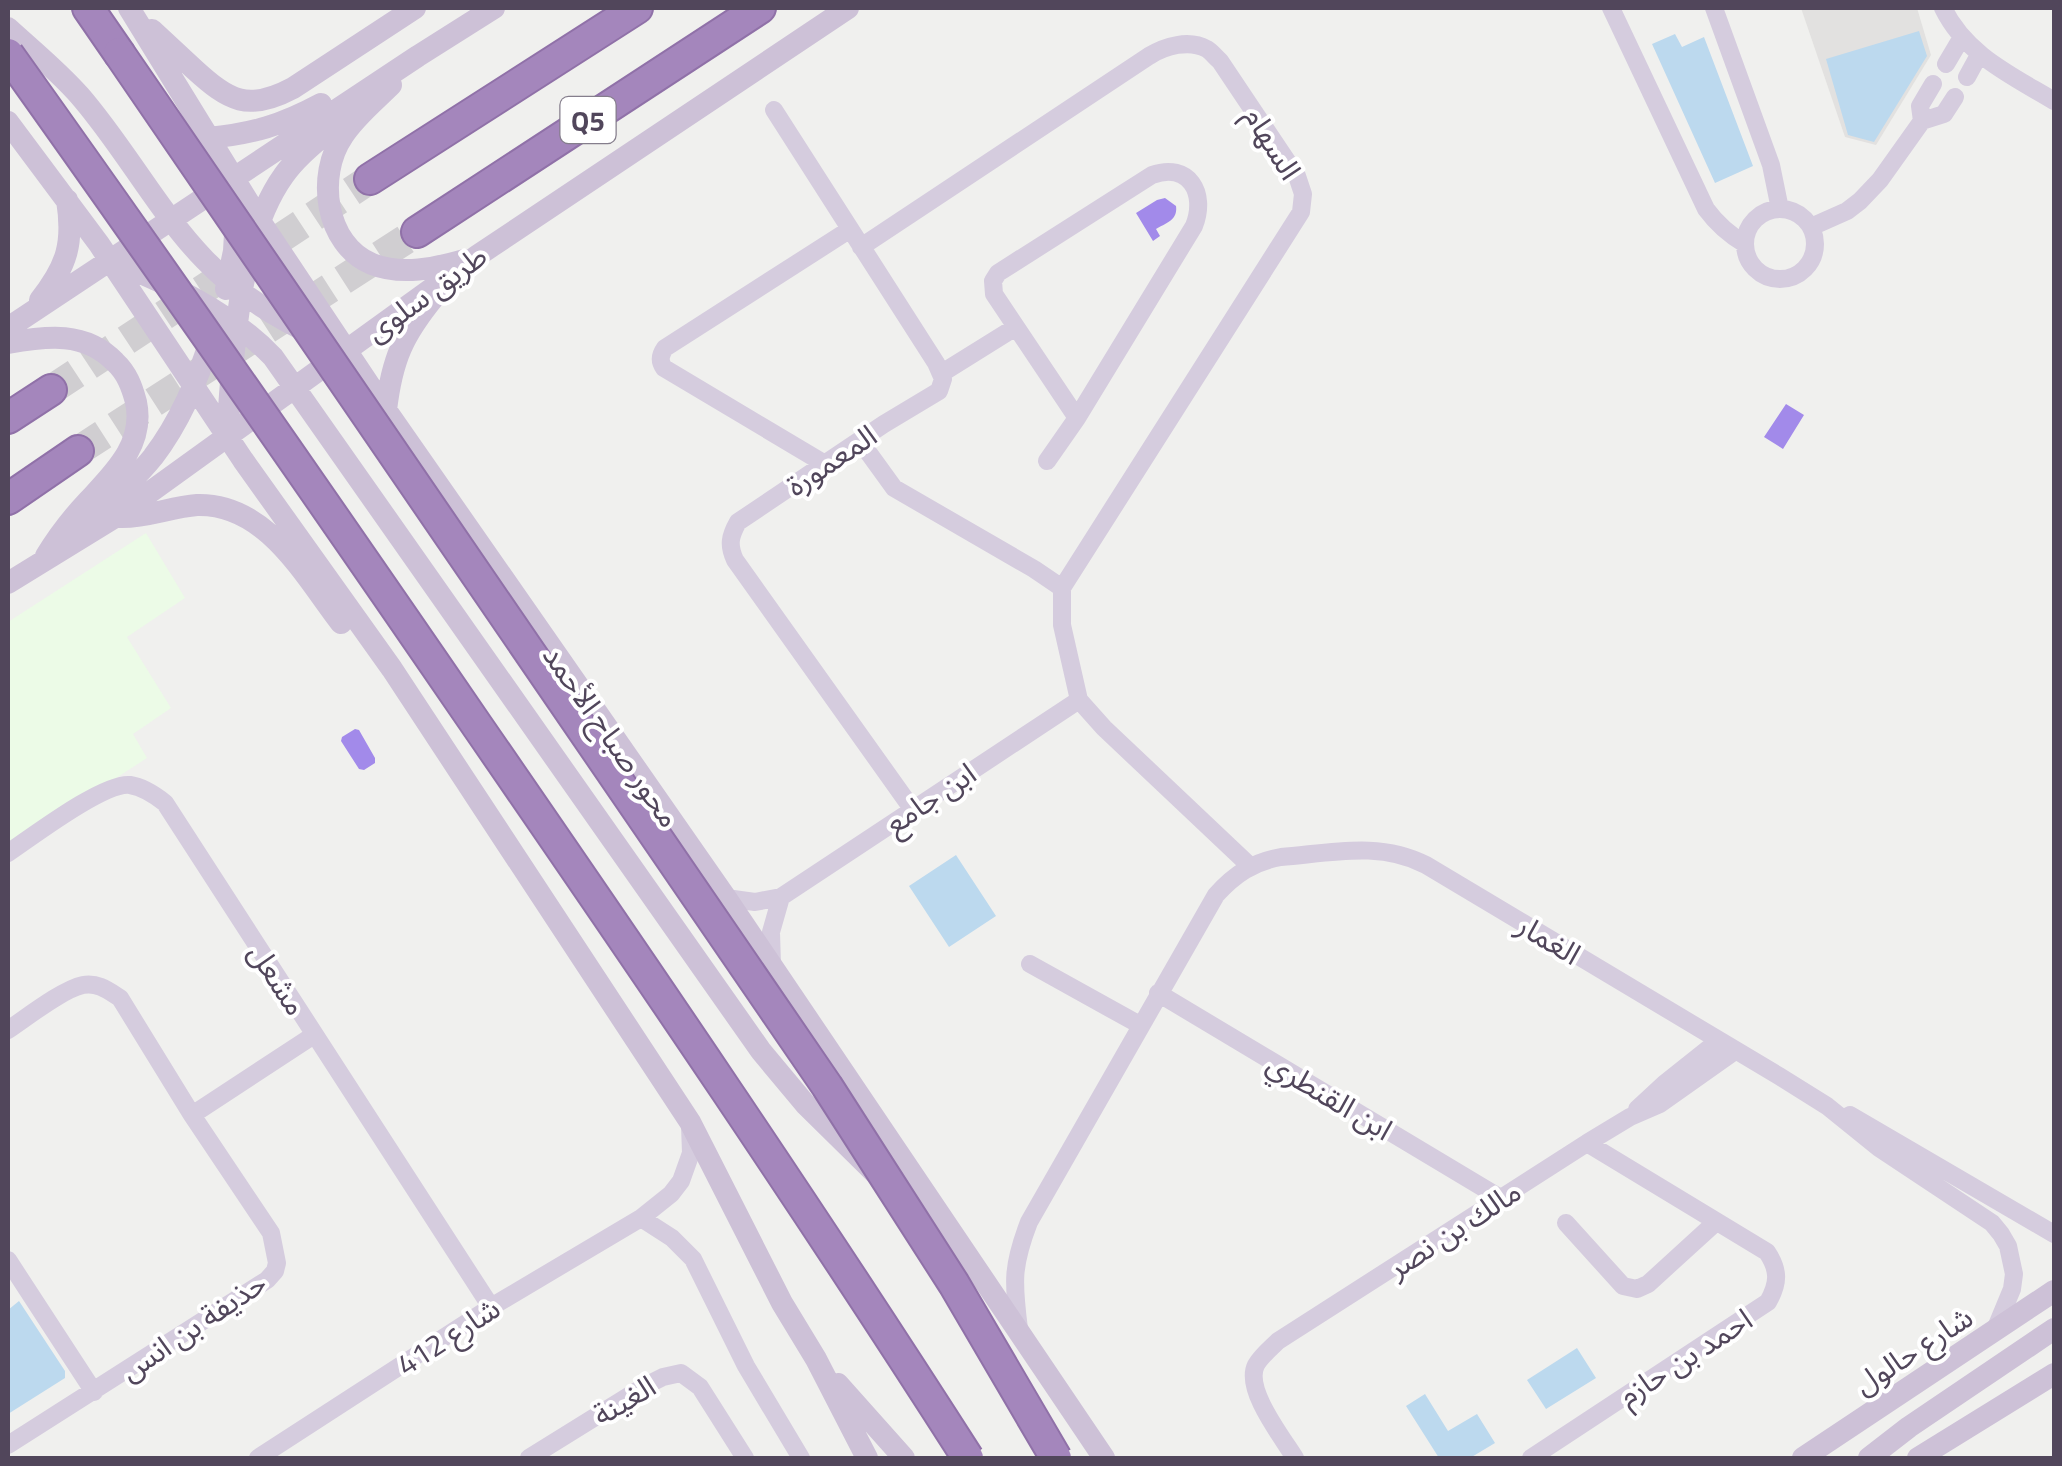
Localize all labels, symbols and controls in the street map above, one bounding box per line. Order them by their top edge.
road number: Q5 [560,97,616,143]
street label: السهام [1233,97,1313,189]
street label: طريق سلوى [356,233,496,353]
street label: المعمورة [776,413,886,507]
street label: محور صباح الأحمد [532,635,692,837]
street label: ابن جامع [875,750,985,846]
street label: الغمار [1507,901,1590,976]
street label: مشعل [237,933,319,1025]
street label: ابن القنطري [1258,1040,1402,1153]
street label: مالك بن نصر [1377,1168,1530,1290]
street label: حذيفة بن انس [110,1260,276,1392]
street label: شارع 412 [387,1285,509,1387]
street label: شارع حالول [1844,1294,1982,1406]
street label: احمد بن حازم [1609,1296,1761,1418]
street label: الغينة [584,1363,664,1437]

